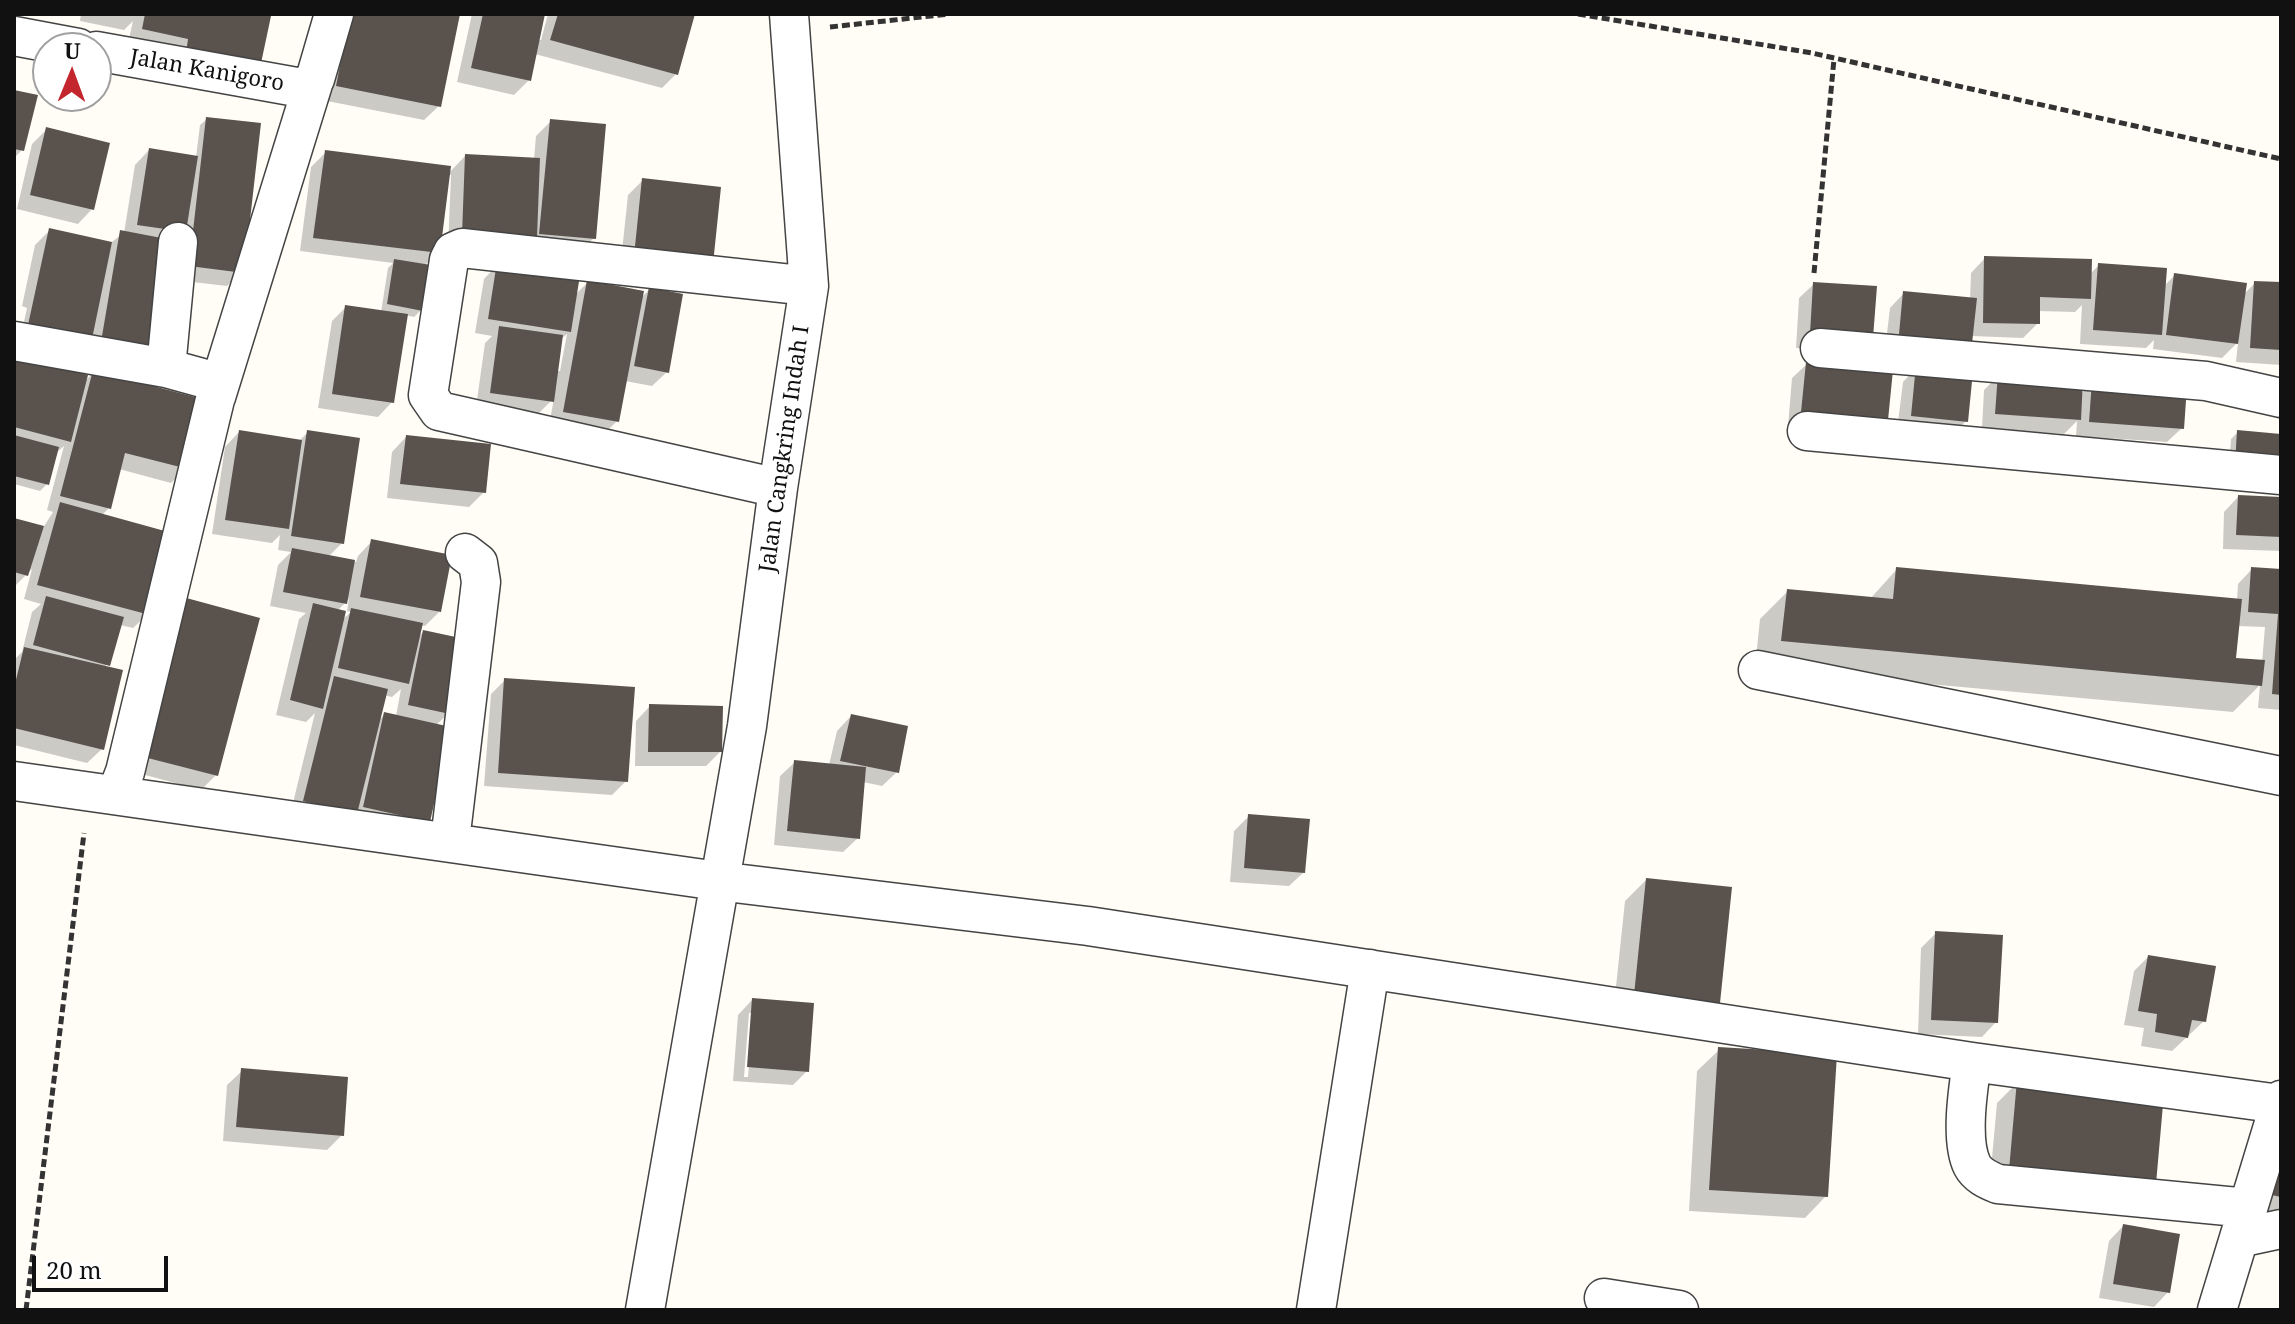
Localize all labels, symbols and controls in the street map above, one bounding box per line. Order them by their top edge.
north arrow [32,32,112,112]
text: U [64,35,81,65]
street label: Jalan Kanigoro [128,44,286,98]
street label: Jalan Cangkring Indah I [755,324,815,574]
scale bar [36,1240,172,1290]
text: 20 m [46,1253,102,1286]

